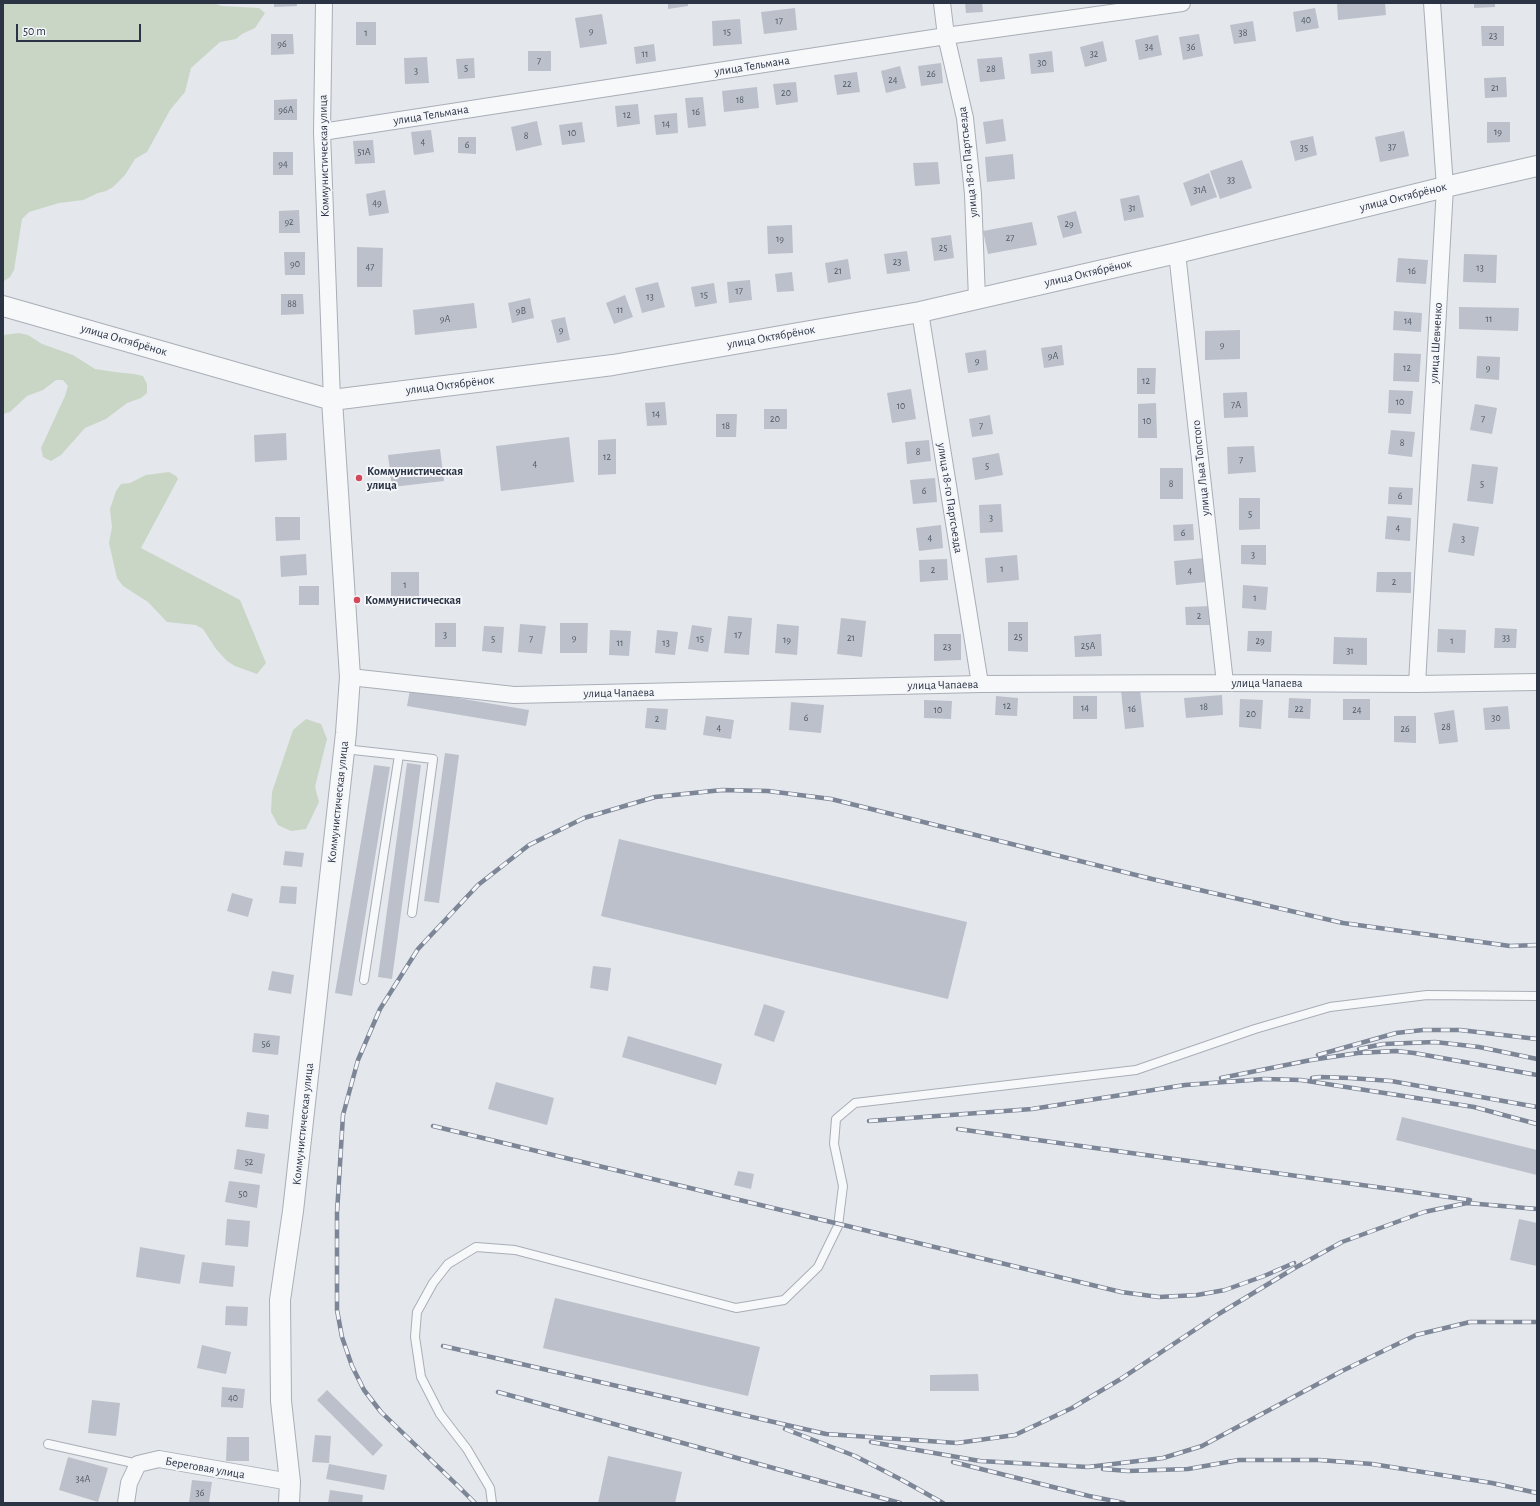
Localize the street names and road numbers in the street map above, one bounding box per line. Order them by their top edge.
street label: улица Тельмана [713,53,791,79]
street label: Коммунистическая улица [316,94,332,218]
street label: улица Тельмана [392,102,470,128]
street label: улица 18-го Партсъезда [955,106,981,218]
street label: улица Октябрёнок [1358,179,1448,215]
street label: улица Октябрёнок [1043,256,1133,290]
street label: улица Шевченко [1427,302,1445,384]
street label: улица Октябрёнок [79,321,169,359]
street label: улица Октябрёнок [726,322,816,352]
street label: улица Октябрёнок [405,372,495,398]
street label: улица Льва Толстого [1189,419,1213,517]
street label: улица 18-го Партсъезда [934,442,966,554]
street label: улица Чапаева [1231,676,1303,690]
street label: улица Чапаева [907,677,979,693]
street label: улица Чапаева [583,685,655,701]
street label: Коммунистическая улица [324,740,352,864]
street label: Коммунистическая улица [289,1062,317,1186]
street label: Береговая улица [164,1454,246,1482]

